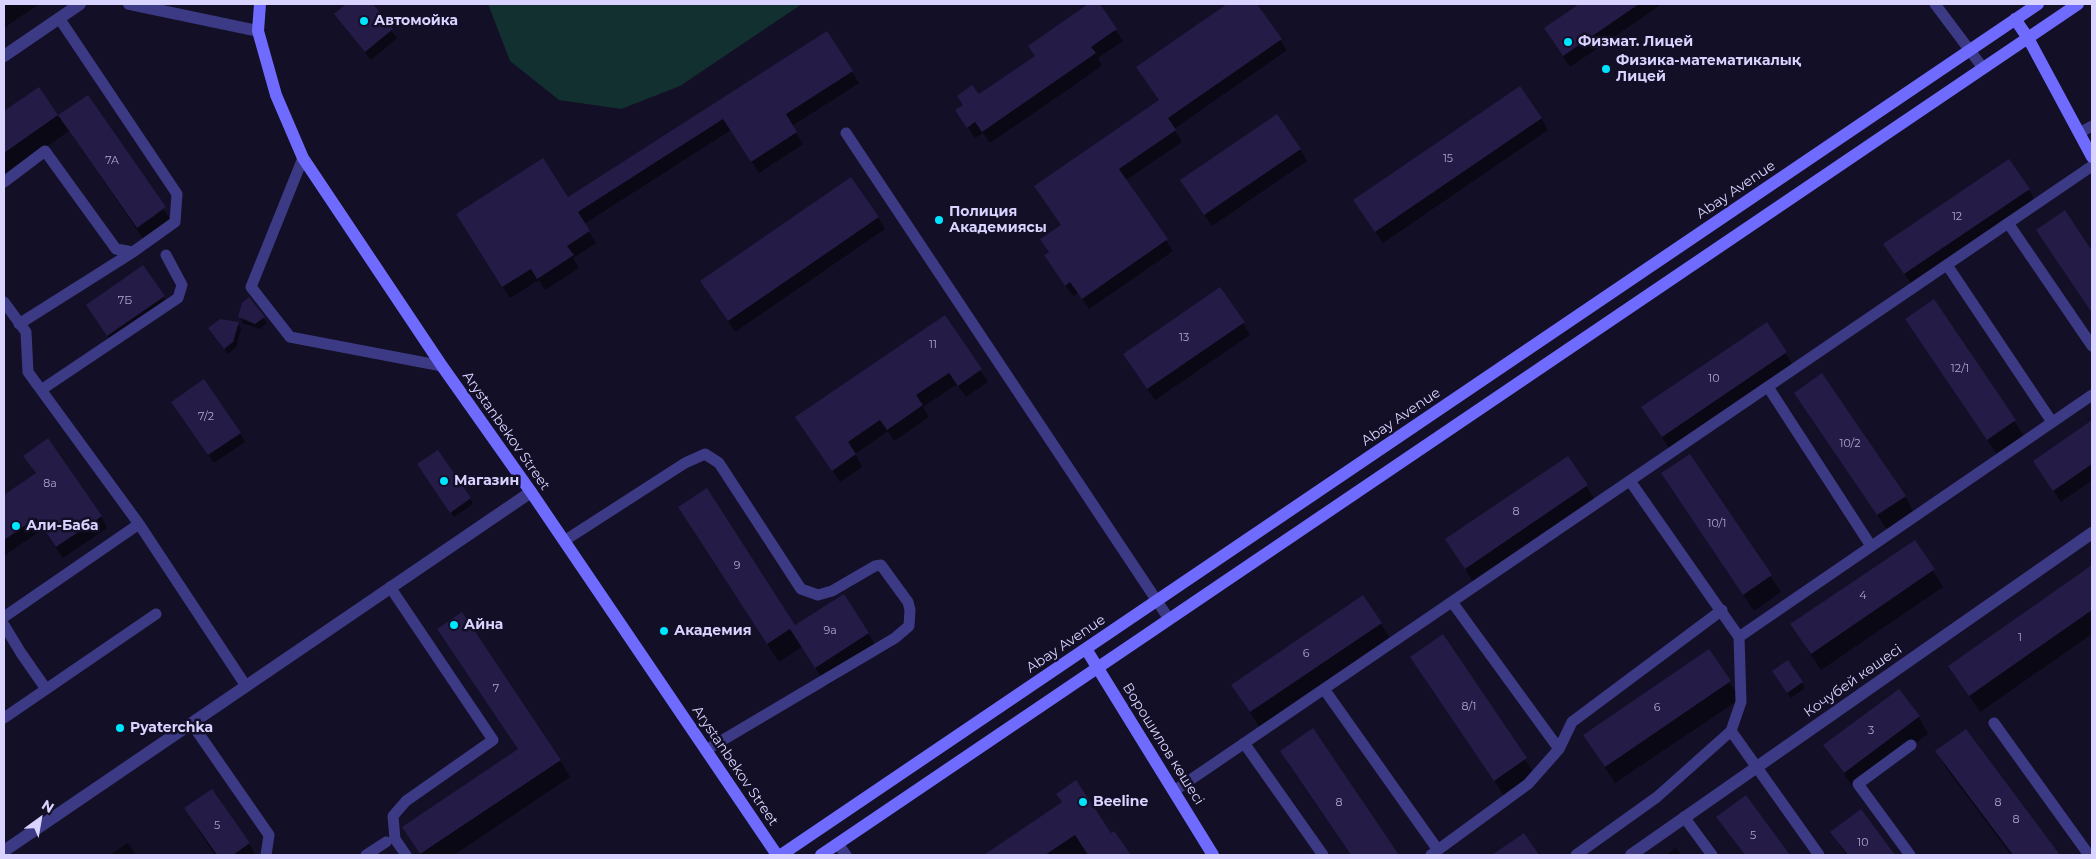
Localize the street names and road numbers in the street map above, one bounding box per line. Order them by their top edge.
street label: Abay Avenue [1693,157,1779,223]
street label: Arystanbekov Street [459,368,553,494]
street label: Abay Avenue [1358,384,1444,450]
street label: Abay Avenue [1023,611,1109,677]
street label: Кочубей көшесі [1801,641,1905,721]
street label: Ворошилов көшесі [1119,680,1207,808]
street label: Arystanbekov Street [689,703,781,829]

